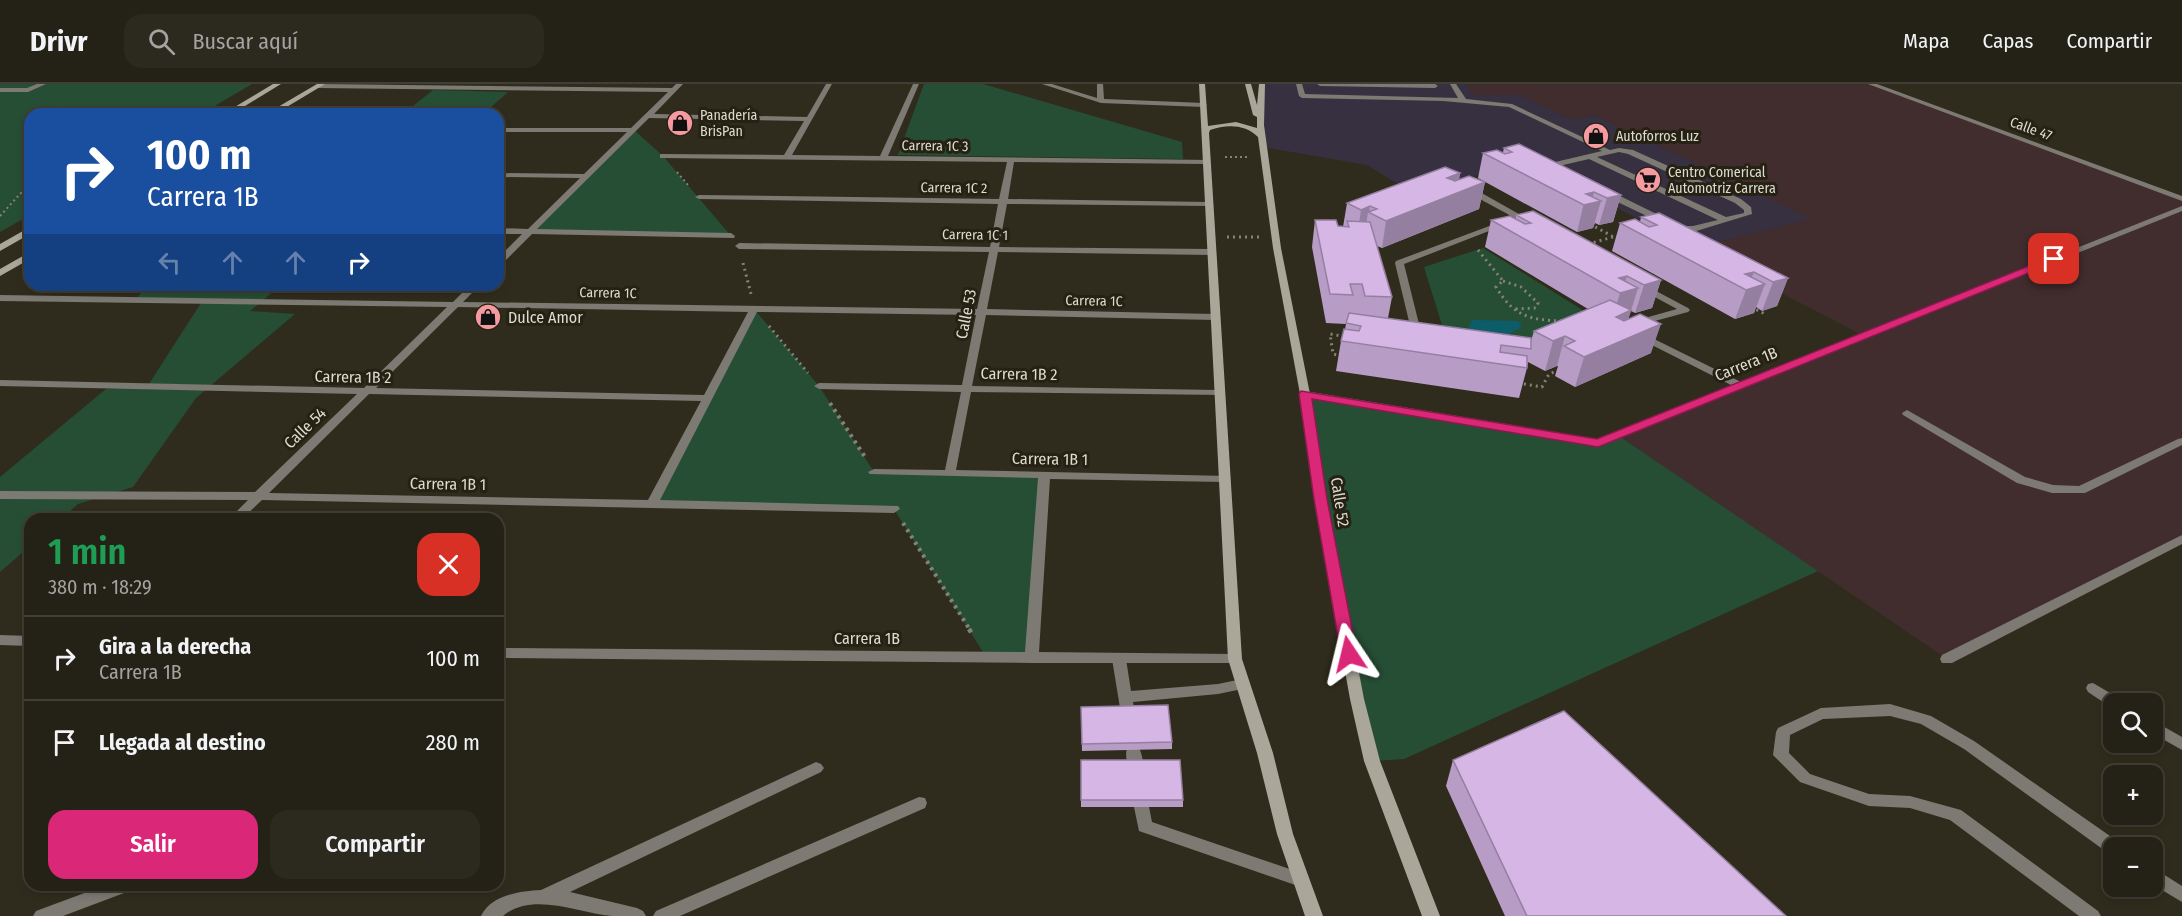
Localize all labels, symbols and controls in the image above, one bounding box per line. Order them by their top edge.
search box [124,14,544,68]
text: Drivr [30,25,88,58]
icon: search [145,25,178,58]
text: Buscar aquí [193,28,298,55]
text: Mapa [1903,28,1950,54]
text: Capas [1983,28,2033,54]
text: Compartir [2066,28,2152,54]
place label: Panadería BrisPan [700,107,758,140]
shop icon: Panadería BrisPan [665,108,695,138]
street label: Calle 47 [2008,114,2055,145]
shop icon: Autoforros Luz [1581,121,1611,151]
place label: Autoforros Luz [1616,128,1699,145]
text: 100 m [147,130,251,180]
icon: right [48,132,126,210]
street label: Carrera 1C 3 [901,137,969,155]
place label: Centro Comerical Automotriz Carrera [1668,164,1776,197]
supermarket icon: Centro Comerical Automotriz Carrera [1633,165,1663,195]
street label: Carrera 1C 2 [920,179,988,197]
text: Carrera 1B [147,181,259,213]
street label: Carrera 1C 1 [942,226,1008,244]
pin [2028,233,2079,284]
icon: arrive [2037,242,2070,275]
icon: left [153,246,186,279]
icon: ahead [216,246,249,279]
icon: ahead [279,246,312,279]
icon: right [342,246,375,279]
street label: Carrera 1C [579,284,637,302]
street label: Calle 53 [952,288,980,340]
street label: Carrera 1C [1065,292,1123,310]
shop icon: Dulce Amor [473,302,503,332]
place label: Dulce Amor [508,308,583,327]
street label: Carrera 1B [1712,343,1780,385]
street label: Carrera 1B 2 [980,364,1058,384]
street label: Carrera 1B 2 [314,367,392,387]
street label: Calle 54 [280,403,330,452]
street label: Carrera 1B 1 [1012,449,1088,469]
street label: Carrera 1B 1 [410,474,486,494]
street label: Calle 52 [1327,476,1353,528]
text: 1 min [48,530,126,574]
button: close [417,533,480,596]
text: 380 m · 18:29 [48,575,152,599]
position arrow [1317,622,1381,686]
street label: Carrera 1B [834,629,900,648]
text: Gira a la derecha [99,633,251,660]
icon: right [48,642,81,675]
text: 100 m [426,645,480,672]
text: Carrera 1B [99,660,182,684]
map controls [2103,693,2163,897]
button: search [2103,693,2163,753]
icon: arrive [48,726,81,759]
text: Llegada al destino [99,729,266,756]
text: 280 m [426,729,480,756]
button: + [2103,765,2163,825]
button: Salir [48,810,258,879]
button: Compartir [270,810,480,879]
button: − [2103,837,2163,897]

